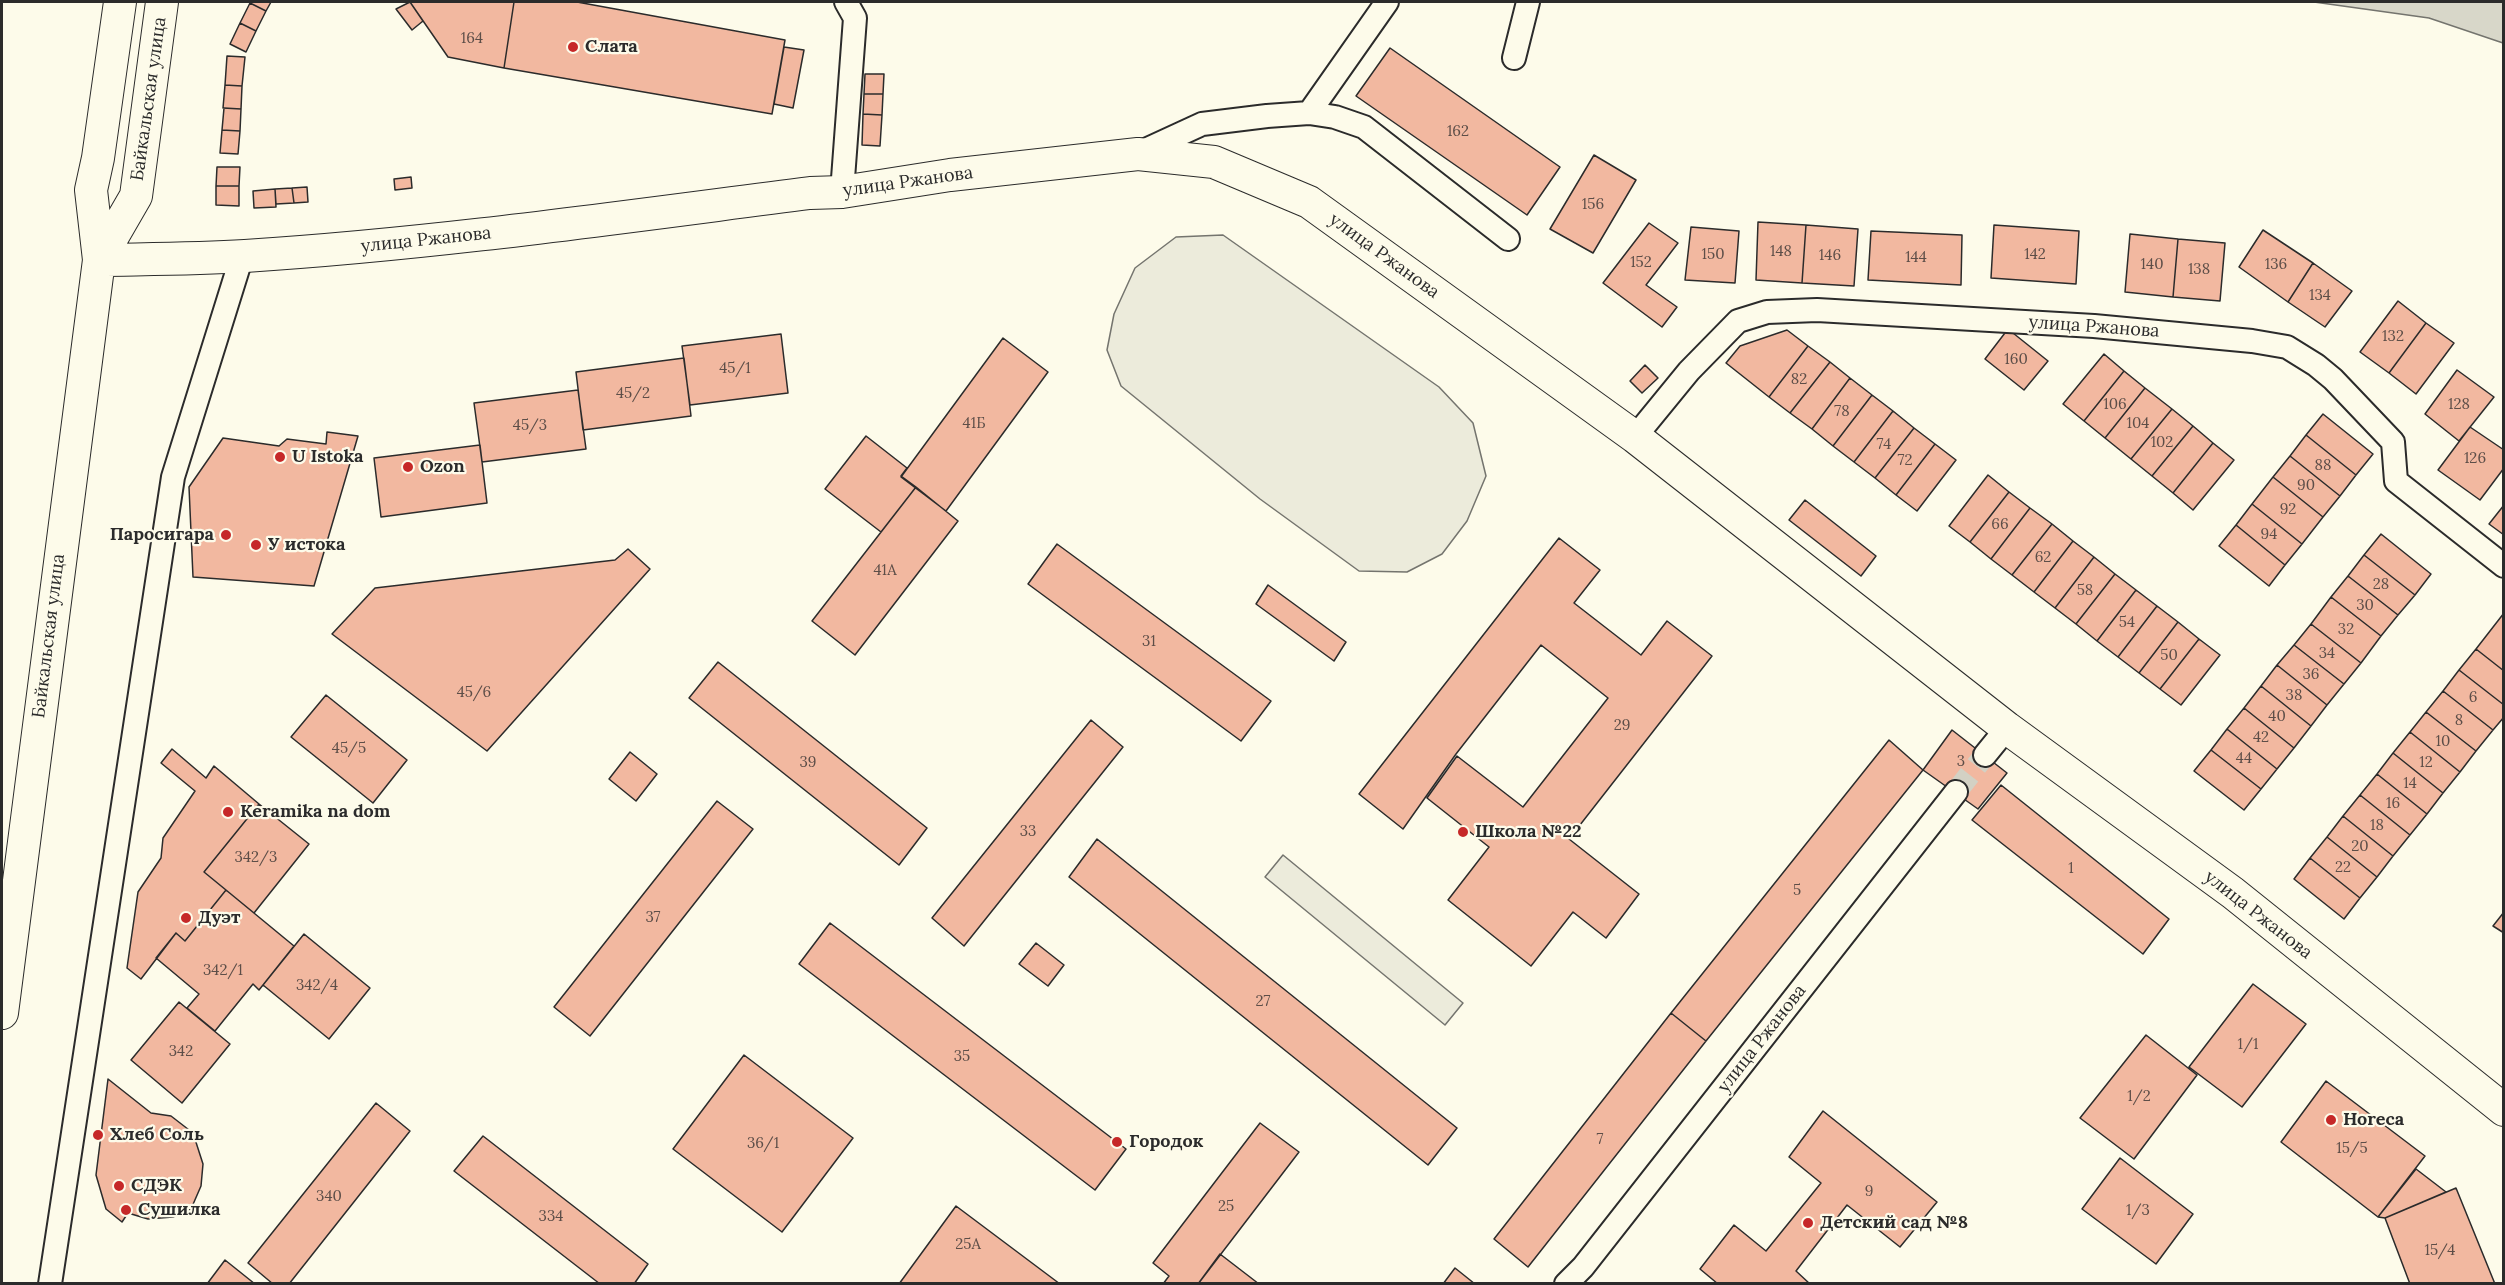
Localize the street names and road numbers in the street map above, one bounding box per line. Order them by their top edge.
street label: Байкальская улица [127,16,171,182]
street label: улица Ржанова [842,162,974,202]
street label: улица Ржанова [1325,209,1443,303]
street label: улица Ржанова [360,222,492,258]
street label: улица Ржанова [2028,312,2160,342]
street label: Байкальская улица [28,553,70,719]
street label: улица Ржанова [2200,866,2316,964]
street label: улица Ржанова [1713,981,1811,1097]

